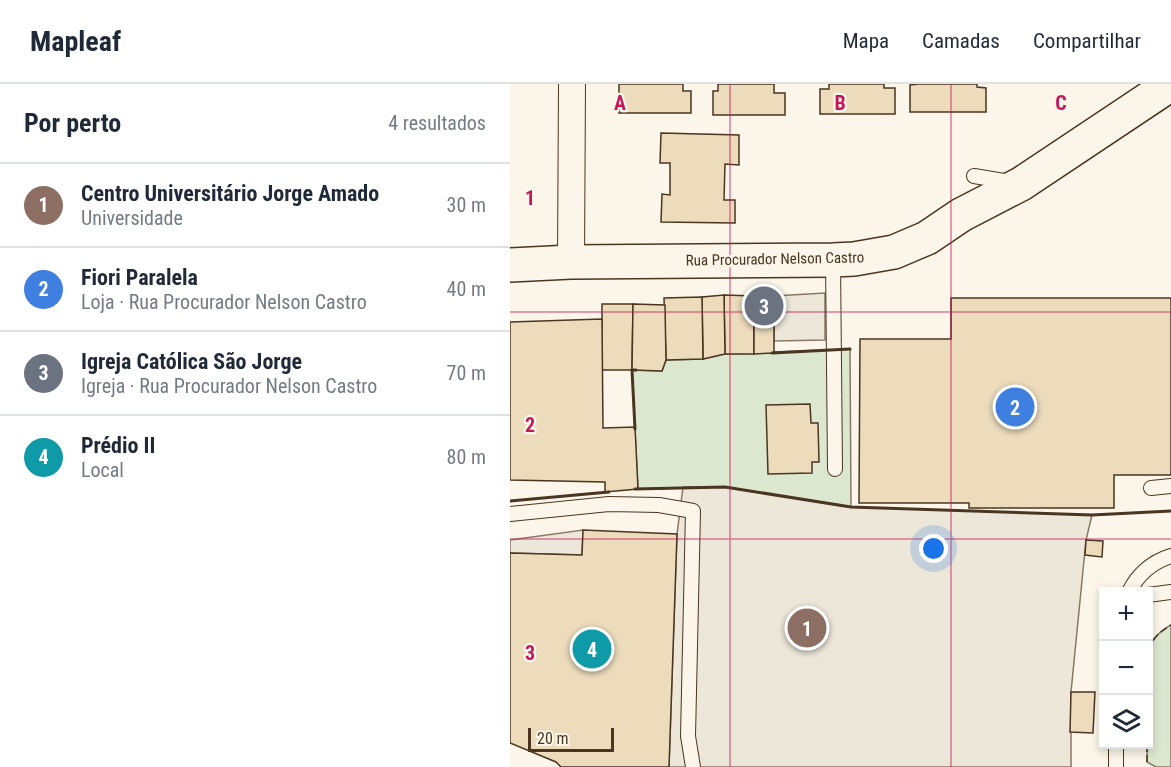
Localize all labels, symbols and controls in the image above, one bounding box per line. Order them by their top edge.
text: Mapleaf [30,25,121,58]
text: Mapa [843,29,889,53]
text: Camadas [922,29,1000,53]
text: Compartilhar [1033,29,1141,53]
text: A [614,91,626,115]
text: B [834,91,846,115]
text: C [1055,91,1067,115]
text: Por perto [24,108,121,138]
text: 4 resultados [388,111,486,135]
text: Centro Universitário Jorge Amado [81,181,379,206]
text: 1 [525,186,535,210]
text: 1 [38,193,49,217]
text: 30 m [447,193,486,217]
text: Universidade [81,206,183,230]
street label: Rua Procurador Nelson Castro [686,248,864,270]
text: Fiori Paralela [81,265,198,290]
text: 2 [38,277,49,301]
text: 40 m [447,277,486,301]
pin: 3 [744,284,784,328]
text: Loja · Rua Procurador Nelson Castro [81,290,367,314]
text: Igreja Católica São Jorge [81,349,302,374]
text: 3 [38,361,49,385]
text: 70 m [447,361,486,385]
text: Igreja · Rua Procurador Nelson Castro [81,374,377,398]
pin: 2 [996,384,1034,430]
text: 2 [525,413,535,437]
text: Prédio II [81,433,155,458]
text: 4 [38,445,49,469]
text: 80 m [447,445,486,469]
text: Local [81,458,124,482]
your location [919,534,948,563]
map controls [1099,587,1153,749]
button: + [1099,587,1153,641]
pin: 1 [788,606,826,650]
pin: 4 [572,626,611,672]
text: 3 [525,641,535,665]
button: − [1099,641,1153,695]
button: layers [1099,695,1153,749]
scale bar [528,725,614,752]
text: 20 m [537,729,569,748]

